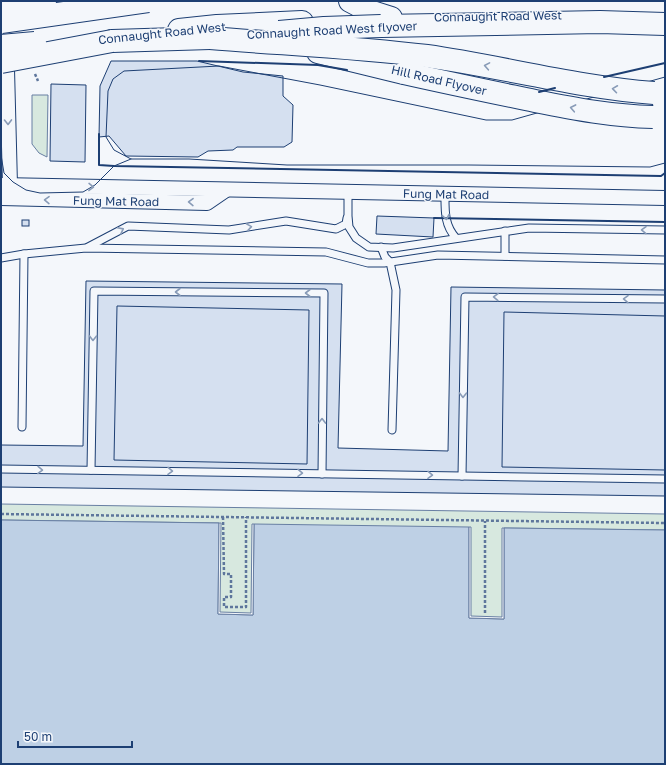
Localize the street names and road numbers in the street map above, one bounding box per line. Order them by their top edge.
street label: Connaught Road West [434,7,562,25]
street label: Connaught Road West flyover [246,18,418,42]
street label: Connaught Road West [97,19,227,47]
street label: Hill Road Flyover [390,62,489,98]
street label: Fung Mat Road [403,186,489,202]
street label: Fung Mat Road [73,193,159,209]

